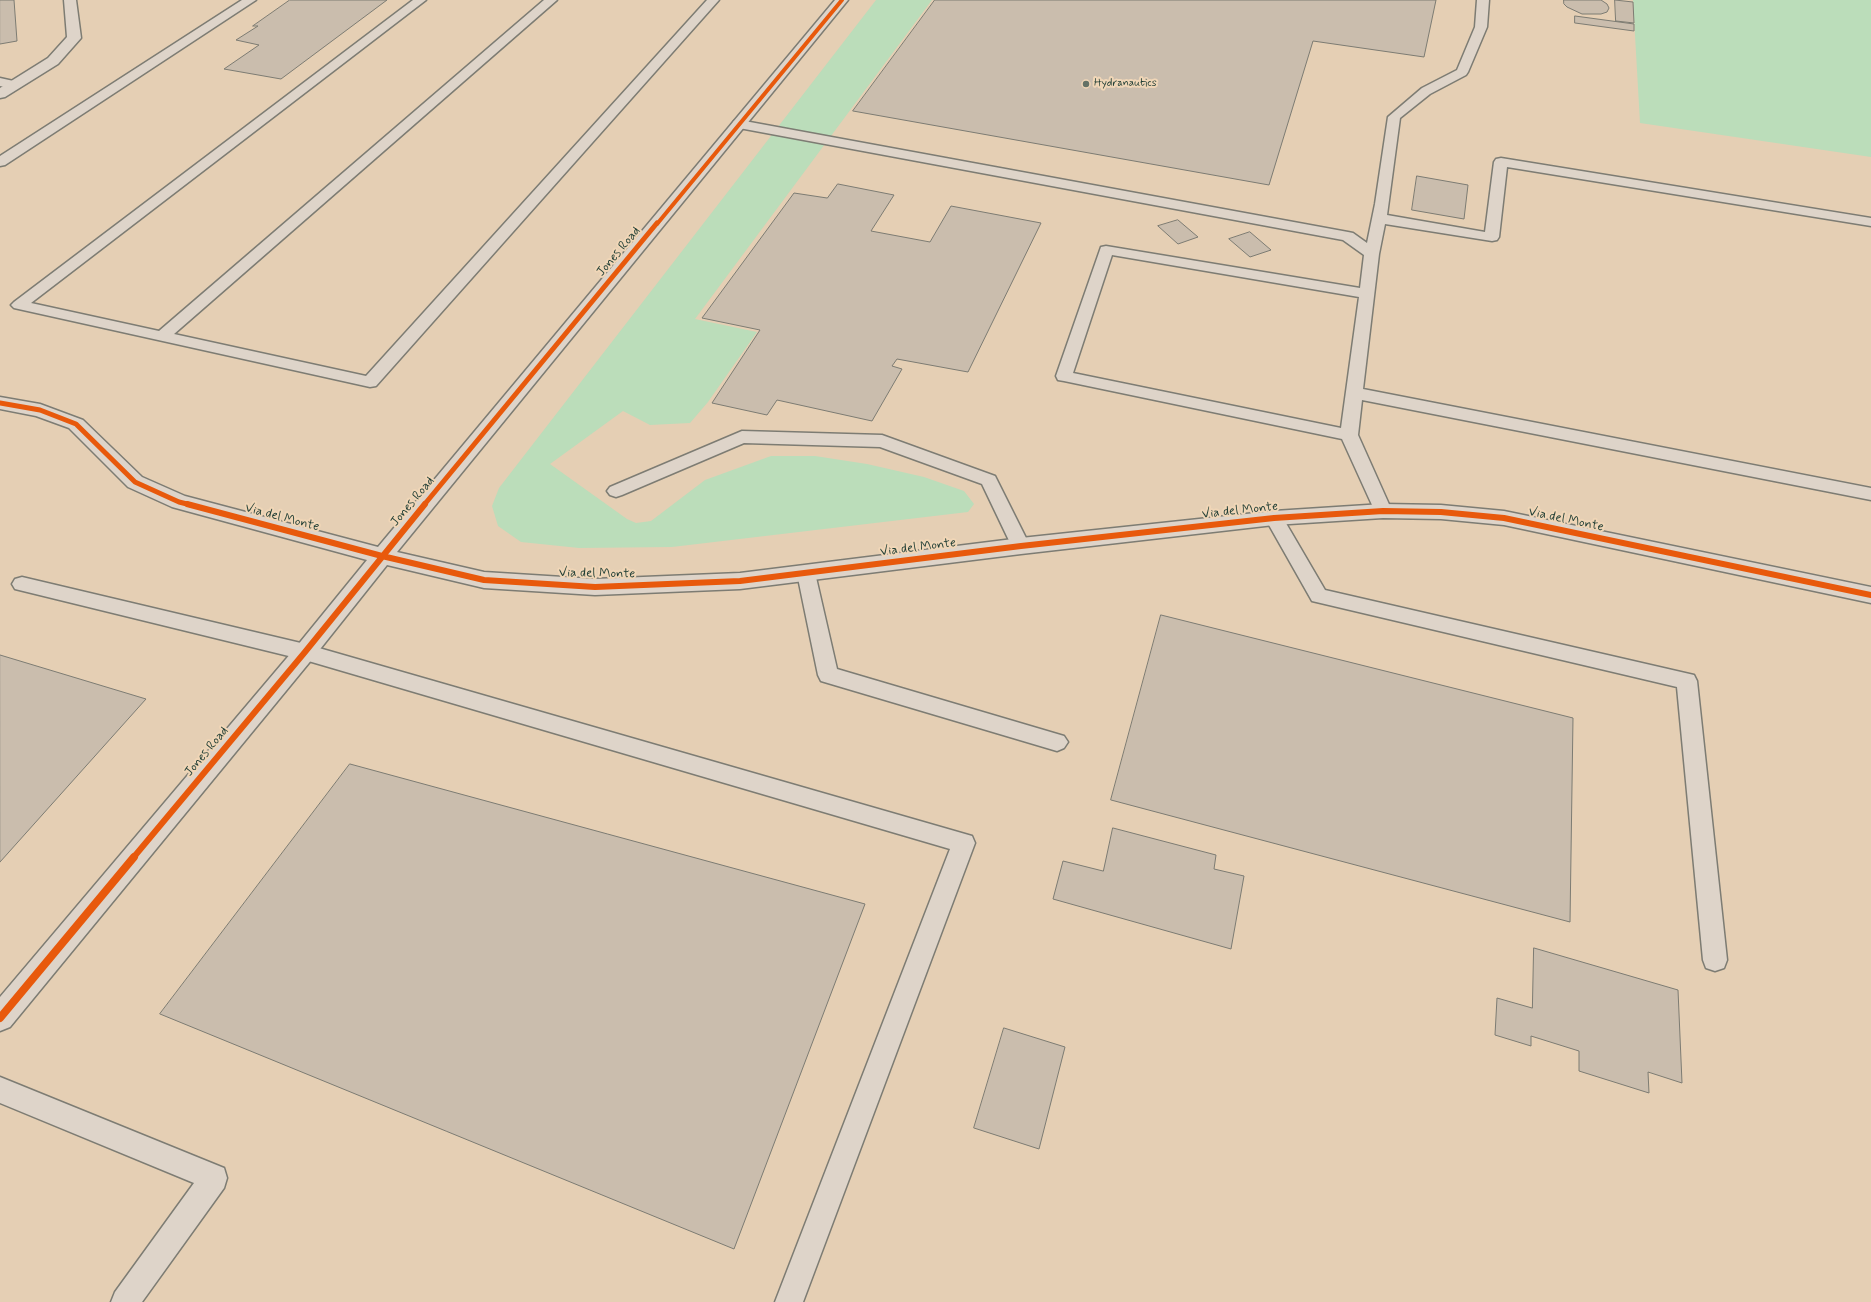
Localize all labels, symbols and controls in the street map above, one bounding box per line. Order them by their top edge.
place label: Hydranautics [1094,77,1157,91]
marker: Hydranautics [1081,79,1091,89]
street label: Jones Road [594,224,644,280]
street label: Jones Road [388,474,438,530]
street label: Via del Monte [1201,499,1279,523]
street label: Via del Monte [243,501,321,535]
street label: Via del Monte [1527,504,1605,536]
street label: Via del Monte [879,536,957,560]
street label: Via del Monte [559,566,635,582]
street label: Jones Road [182,724,232,780]

